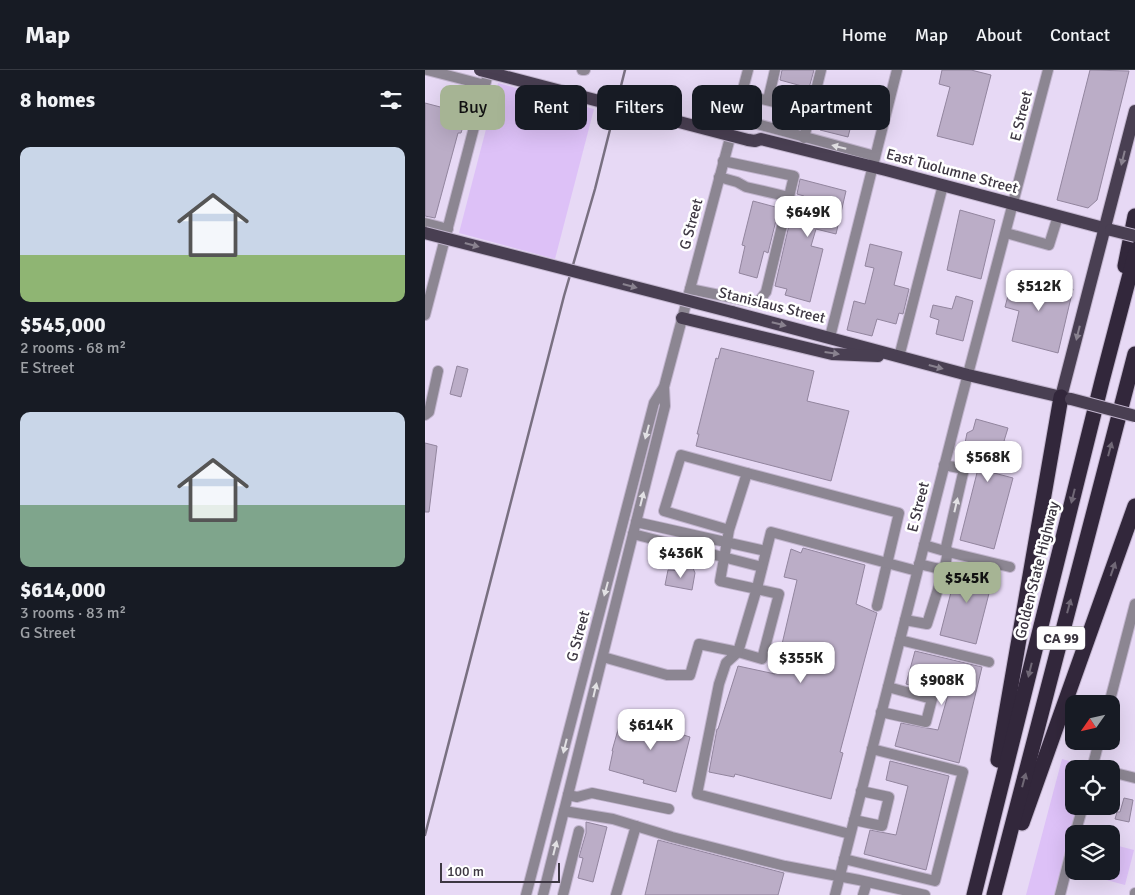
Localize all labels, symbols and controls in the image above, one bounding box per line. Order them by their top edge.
text: Map [25,20,70,50]
text: Home [842,24,887,46]
text: Map [915,24,948,46]
text: About [976,24,1022,46]
text: Contact [1050,24,1110,46]
chip: Buy [440,85,505,130]
chip: Rent [515,85,587,130]
chip: Filters [597,85,682,130]
chip: New [692,85,762,130]
chip: Apartment [772,85,890,130]
icon: filters [377,86,405,114]
text: 8 homes [20,87,95,113]
street label: E Street [1006,89,1036,143]
one-way arrow [832,142,847,150]
street label: East Tuolumne Street [884,145,1020,197]
one-way arrow [1119,151,1127,166]
icon: home [168,180,258,270]
pin: $649K [773,196,843,238]
street label: G Street [676,197,706,251]
text: $649K [786,202,830,222]
one-way arrow [465,241,480,249]
pin: $512K [1004,270,1074,312]
text: $512K [1017,276,1061,296]
one-way arrow [622,282,637,290]
street label: Stanislaus Street [717,283,827,327]
text: $545,000 [20,312,106,338]
one-way arrow [771,320,786,328]
one-way arrow [1074,325,1082,340]
text: 2 rooms · 68 m² [20,338,126,358]
one-way arrow [824,350,840,358]
text: E Street [20,358,74,378]
one-way arrow [928,363,943,371]
one-way arrow [642,424,650,439]
pin: $568K [953,440,1023,483]
one-way arrow [1107,441,1115,456]
icon: home [168,445,258,535]
text: $568K [966,447,1010,467]
street label: E Street [903,480,933,534]
one-way arrow [1069,488,1077,503]
one-way arrow [638,491,646,506]
one-way arrow [952,497,960,512]
street label: Golden State Highway [1011,500,1063,640]
pin: $436K [646,536,716,579]
text: $436K [659,543,703,563]
one-way arrow [1109,561,1117,576]
pin: $545K [932,562,1002,604]
text: $545K [945,568,989,588]
text: $614,000 [20,577,106,603]
one-way arrow [601,582,609,597]
one-way arrow [1065,598,1073,614]
text: 3 rooms · 83 m² [20,603,126,623]
street label: G Street [563,609,593,663]
text: G Street [20,623,76,643]
road number: CA 99 [1037,626,1085,650]
pin: $355K [766,642,836,684]
text: $355K [779,648,823,668]
one-way arrow [1026,663,1034,678]
pin: $908K [907,664,977,706]
text: $908K [920,670,964,690]
one-way arrow [591,682,599,698]
north arrow [1065,695,1120,750]
map controls [1065,695,1120,880]
pin: $614K [616,708,686,751]
text: $614K [629,715,673,735]
one-way arrow [561,739,569,754]
button: locate [1065,760,1120,815]
one-way arrow [1020,773,1028,788]
button: layers [1065,825,1120,880]
one-way arrow [551,840,559,855]
scale bar [440,860,560,883]
text: 100 m [447,863,484,880]

